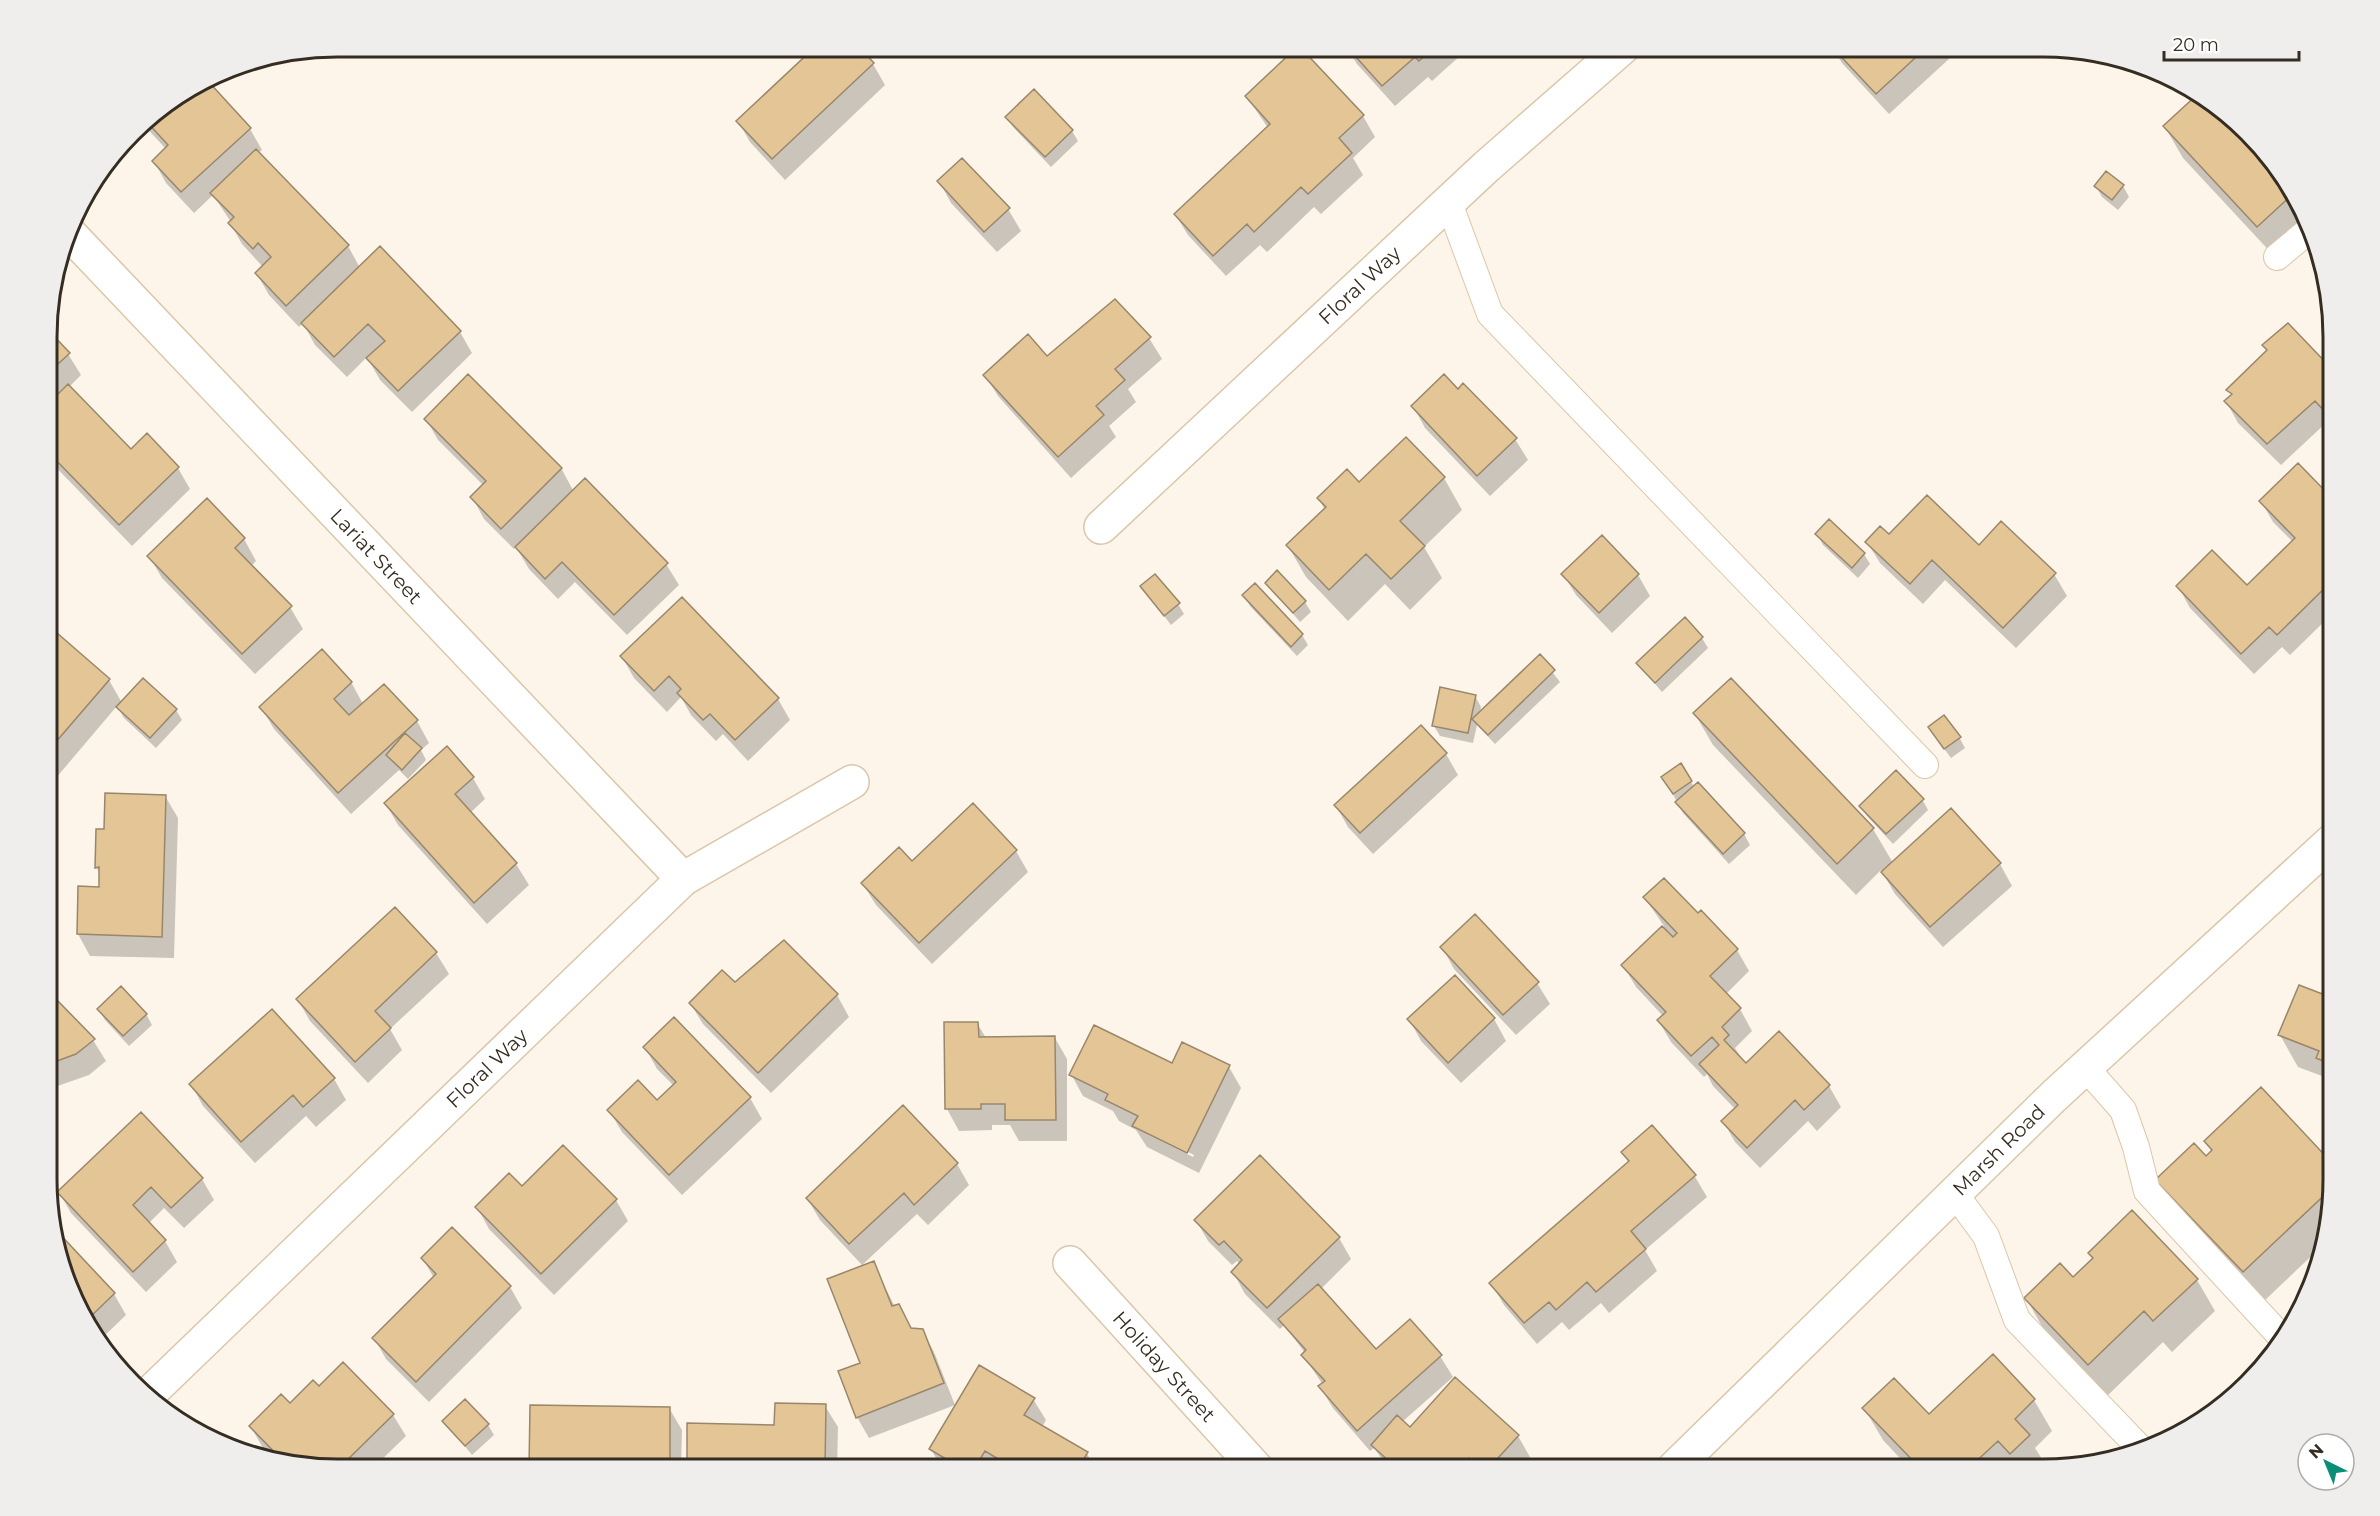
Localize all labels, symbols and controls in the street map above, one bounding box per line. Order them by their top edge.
scale bar [2164,24,2299,62]
text: 20 m [2173,34,2219,56]
street label: Floral Way [1314,241,1406,329]
street label: Lariat Street [325,504,427,609]
street label: Floral Way [441,1023,533,1113]
street label: Marsh Road [1948,1100,2050,1200]
street label: Holiday Street [1108,1306,1220,1427]
north arrow [2296,1432,2356,1492]
text: N [2305,1440,2327,1463]

